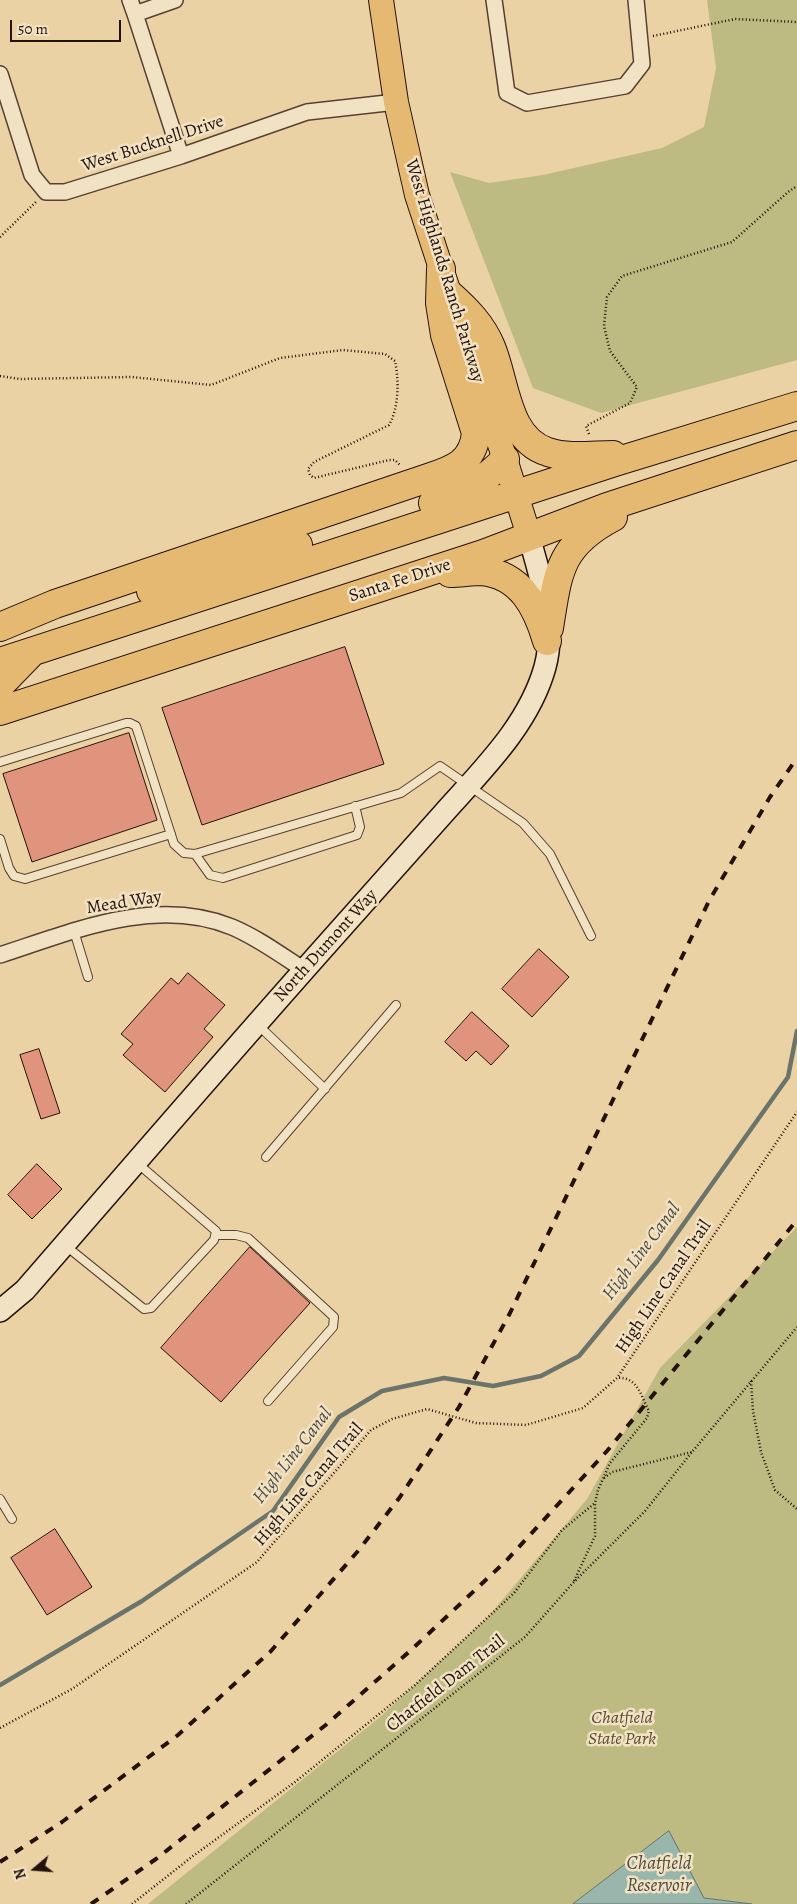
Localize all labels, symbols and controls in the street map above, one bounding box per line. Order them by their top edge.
scale bar [12,10,124,42]
text: 50 m [18,19,48,39]
street label: West Bucknell Drive [79,111,227,177]
street label: West Highlands Ranch Parkway [400,157,488,385]
street label: Santa Fe Drive [346,554,454,608]
street label: North Dumont Way [270,885,382,1007]
street label: Mead Way [85,886,163,920]
water label: High Line Canal [598,1199,686,1305]
street label: High Line Canal Trail [611,1216,717,1358]
water label: High Line Canal [248,1403,338,1509]
street label: High Line Canal Trail [250,1419,368,1551]
street label: Chatfield Dam Trail [382,1631,510,1737]
park label: Chatfield State Park [588,1708,656,1750]
north arrow [10,1844,60,1894]
water label: Chatfield Reservoir [626,1853,692,1897]
text: N [10,1866,31,1882]

